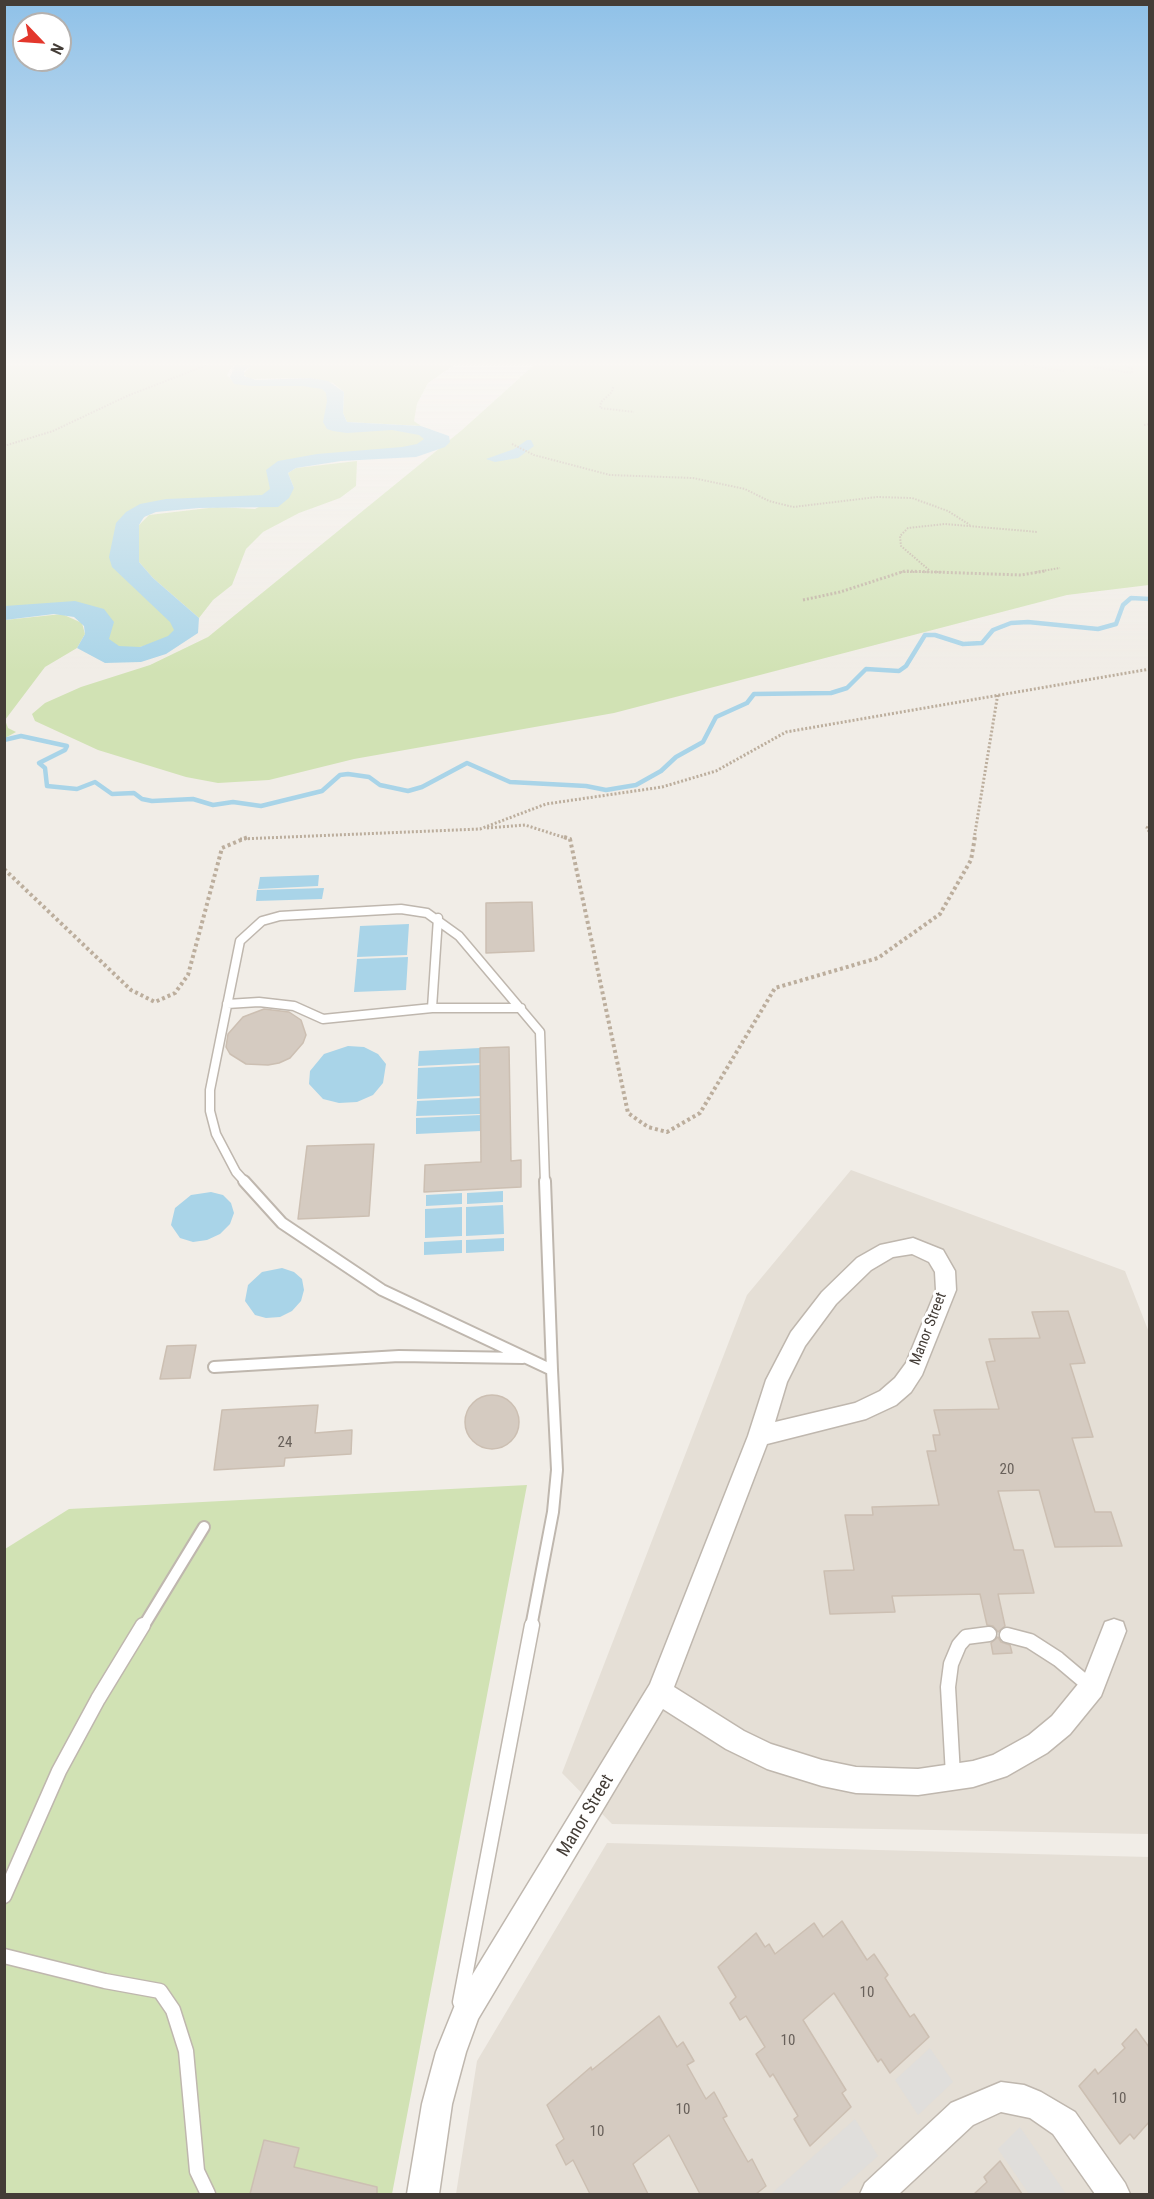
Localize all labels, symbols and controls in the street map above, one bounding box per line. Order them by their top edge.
north arrow [12,12,72,72]
text: N [46,41,68,57]
street label: Manor Street [907,1290,951,1368]
house number: 24 [278,1434,292,1452]
house number: 20 [1000,1461,1014,1479]
street label: Manor Street [553,1771,619,1861]
house number: 10 [860,1984,874,2002]
house number: 10 [781,2032,795,2050]
house number: 10 [1112,2090,1126,2108]
house number: 10 [676,2101,690,2119]
house number: 10 [590,2123,604,2141]

